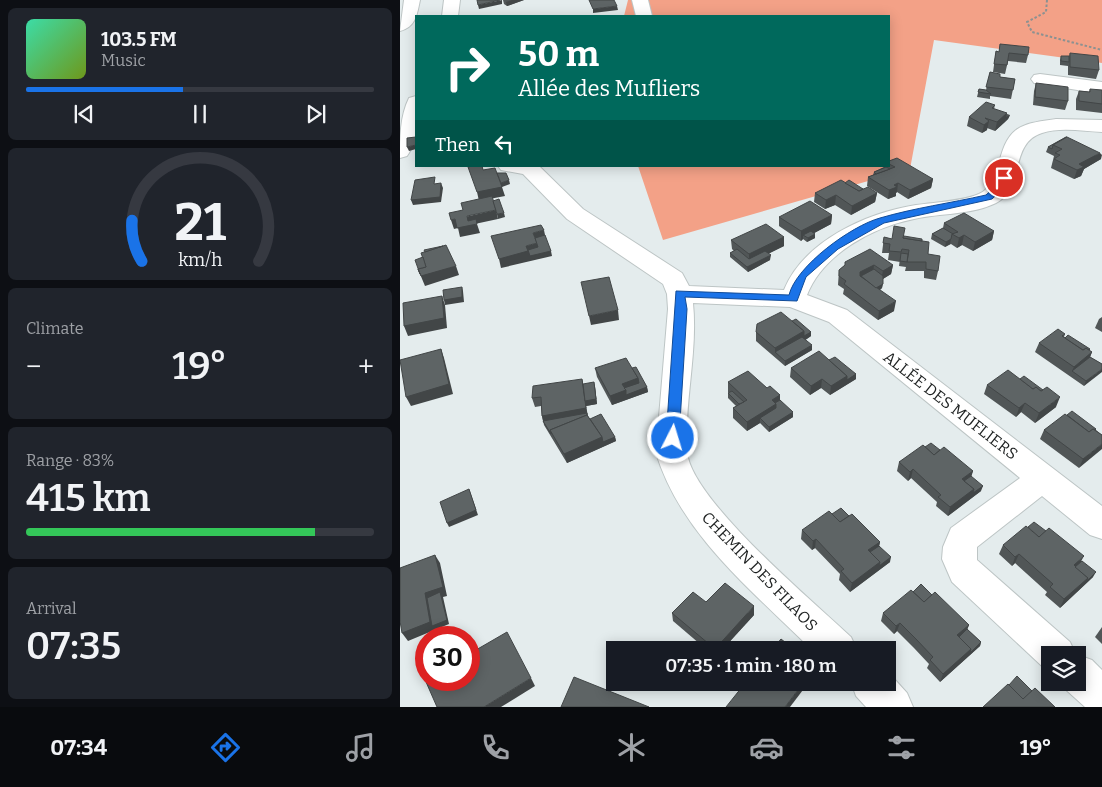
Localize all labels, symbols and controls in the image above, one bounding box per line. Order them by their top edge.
text: 103.5 FM [101,28,177,51]
text: 50 m [518,33,599,75]
icon: right [435,35,500,100]
text: Music [101,51,146,70]
text: Allée des Mufliers [518,75,700,102]
icon: previous [70,100,98,128]
icon: pause [186,100,214,128]
icon: next [302,100,330,128]
icon: left [490,130,518,158]
text: Then [435,133,480,156]
pin [983,157,1025,199]
icon: arrive [990,164,1018,192]
text: 21 [174,191,226,254]
text: km/h [178,249,222,271]
text: Climate [26,319,84,338]
text: 19° [172,343,227,389]
street label: ALLÉE DES MUFLIERS [880,346,1022,464]
text: − [26,350,41,383]
text: + [358,350,374,383]
position arrow [646,411,698,463]
text: Range · 83% [26,451,114,470]
text: 415 km [26,475,151,521]
street label: CHEMIN DES FILAOS [698,508,821,635]
text: Arrival [26,599,77,618]
text: 07:35 [26,623,121,669]
speed limit sign: 30 [415,626,480,691]
map controls [1041,646,1086,691]
button: layers [1041,646,1086,691]
text: 07:35 · 1 min · 180 m [665,654,837,677]
icon: directions [208,730,243,765]
icon: music [343,730,378,765]
icon: phone [478,730,513,765]
icon: climate [614,730,649,765]
icon: car [749,730,784,765]
icon: filters [884,730,919,765]
text: 07:34 [50,734,107,761]
text: 19° [1020,734,1052,761]

